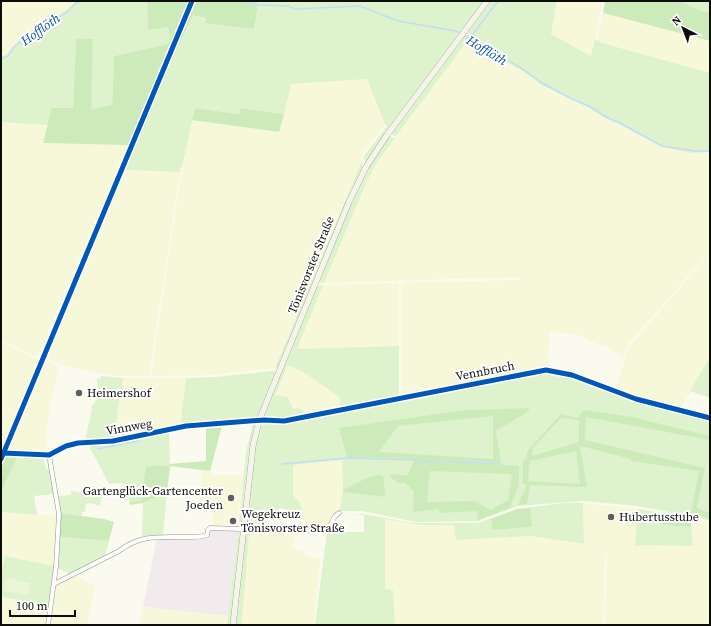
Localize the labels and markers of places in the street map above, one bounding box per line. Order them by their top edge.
place label: Heimershof [87,385,153,401]
marker: Heimershof [74,388,84,398]
place label: Gartenglück-Gartencenter Joeden [83,483,223,513]
marker: Gartenglück-Gartencenter Joeden [226,493,236,503]
place label: Wegekreuz Tönisvorster Straße [241,506,345,536]
place label: Hubertusstube [619,509,699,525]
marker: Hubertusstube [606,512,616,522]
marker: Wegekreuz Tönisvorster Straße [228,516,238,526]

